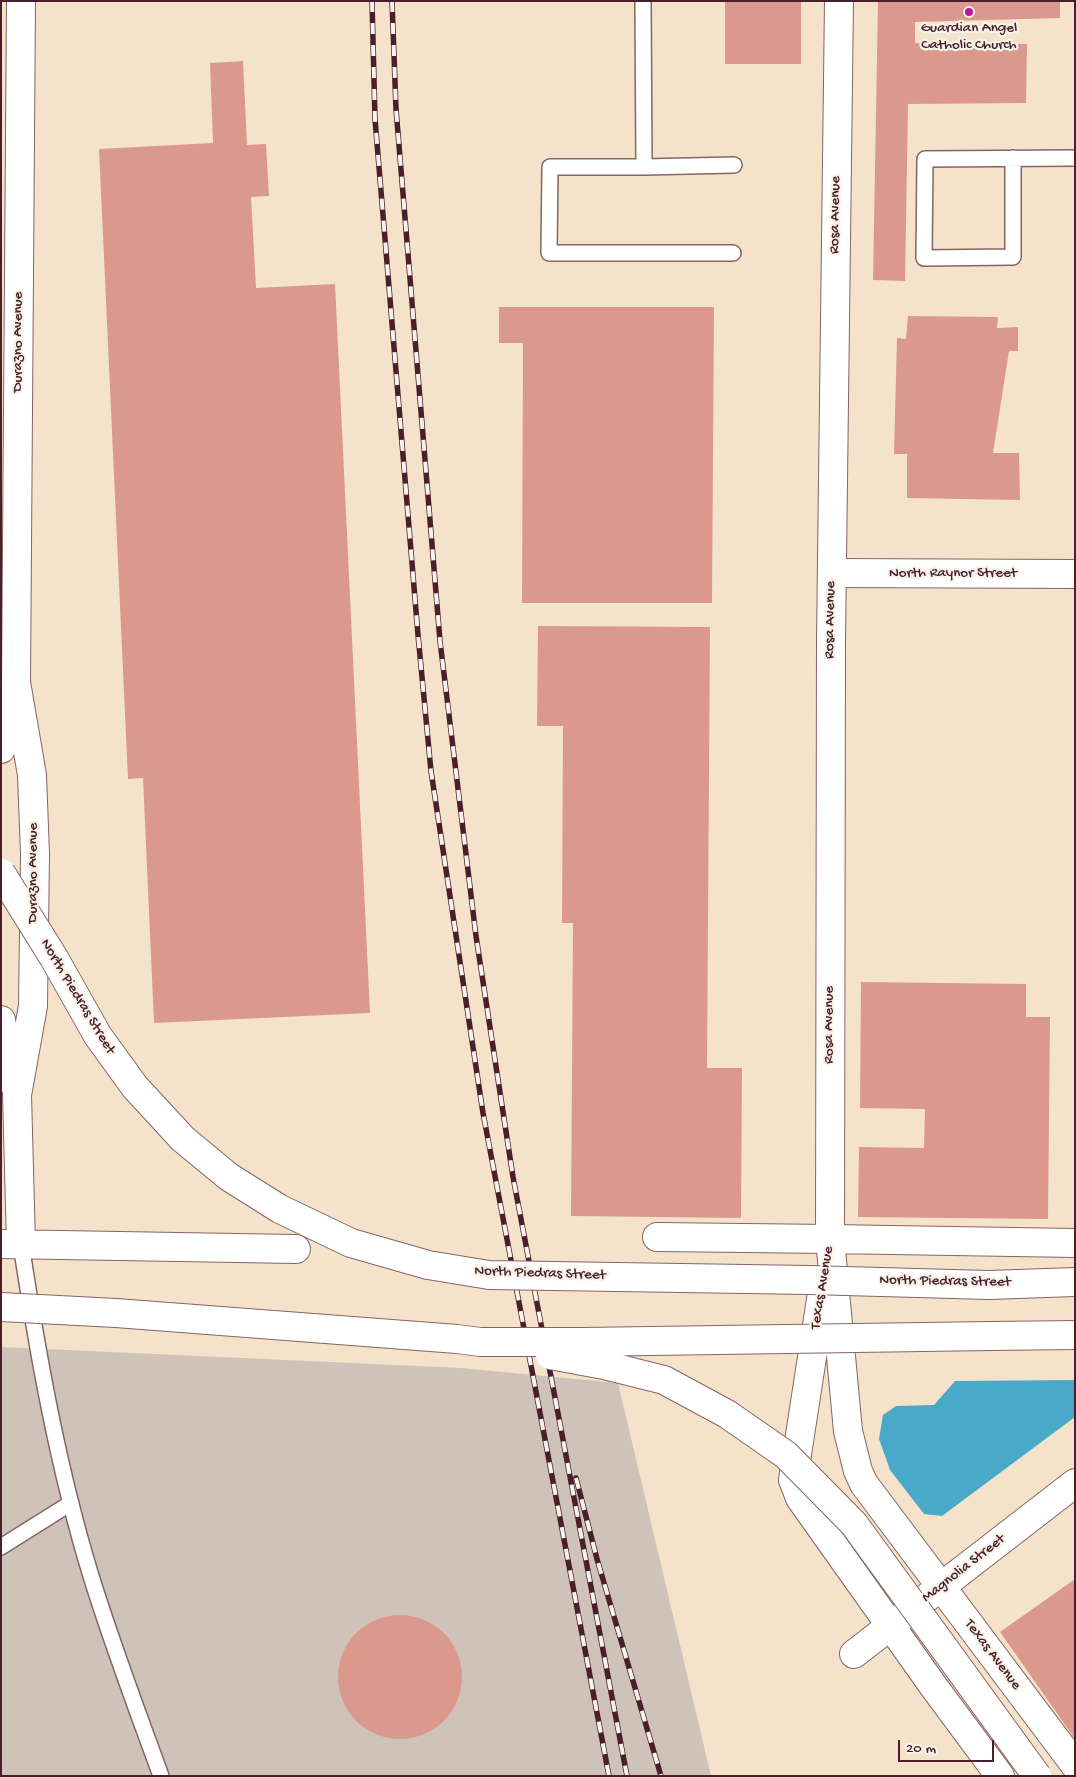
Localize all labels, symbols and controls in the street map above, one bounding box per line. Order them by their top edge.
marker: Guardian Angel Catholic Church [963,6,975,18]
place label: Guardian Angel Catholic Church [921,20,1017,55]
street label: Rosa Avenue [826,176,846,254]
street label: Durazno Avenue [10,292,28,392]
street label: North Raynor Street [889,565,1017,583]
street label: Rosa Avenue [821,581,841,659]
street label: Durazno Avenue [25,823,43,923]
street label: North Piedras Street [35,936,119,1058]
street label: Rosa Avenue [821,986,839,1064]
street label: Texas Avenue [808,1245,838,1331]
street label: North Piedras Street [474,1263,606,1285]
street label: North Piedras Street [879,1272,1011,1292]
street label: Magnolia Street [919,1531,1009,1607]
street label: Texas Avenue [960,1616,1024,1694]
scale bar [901,1730,997,1762]
text: 20 m [906,1740,936,1758]

